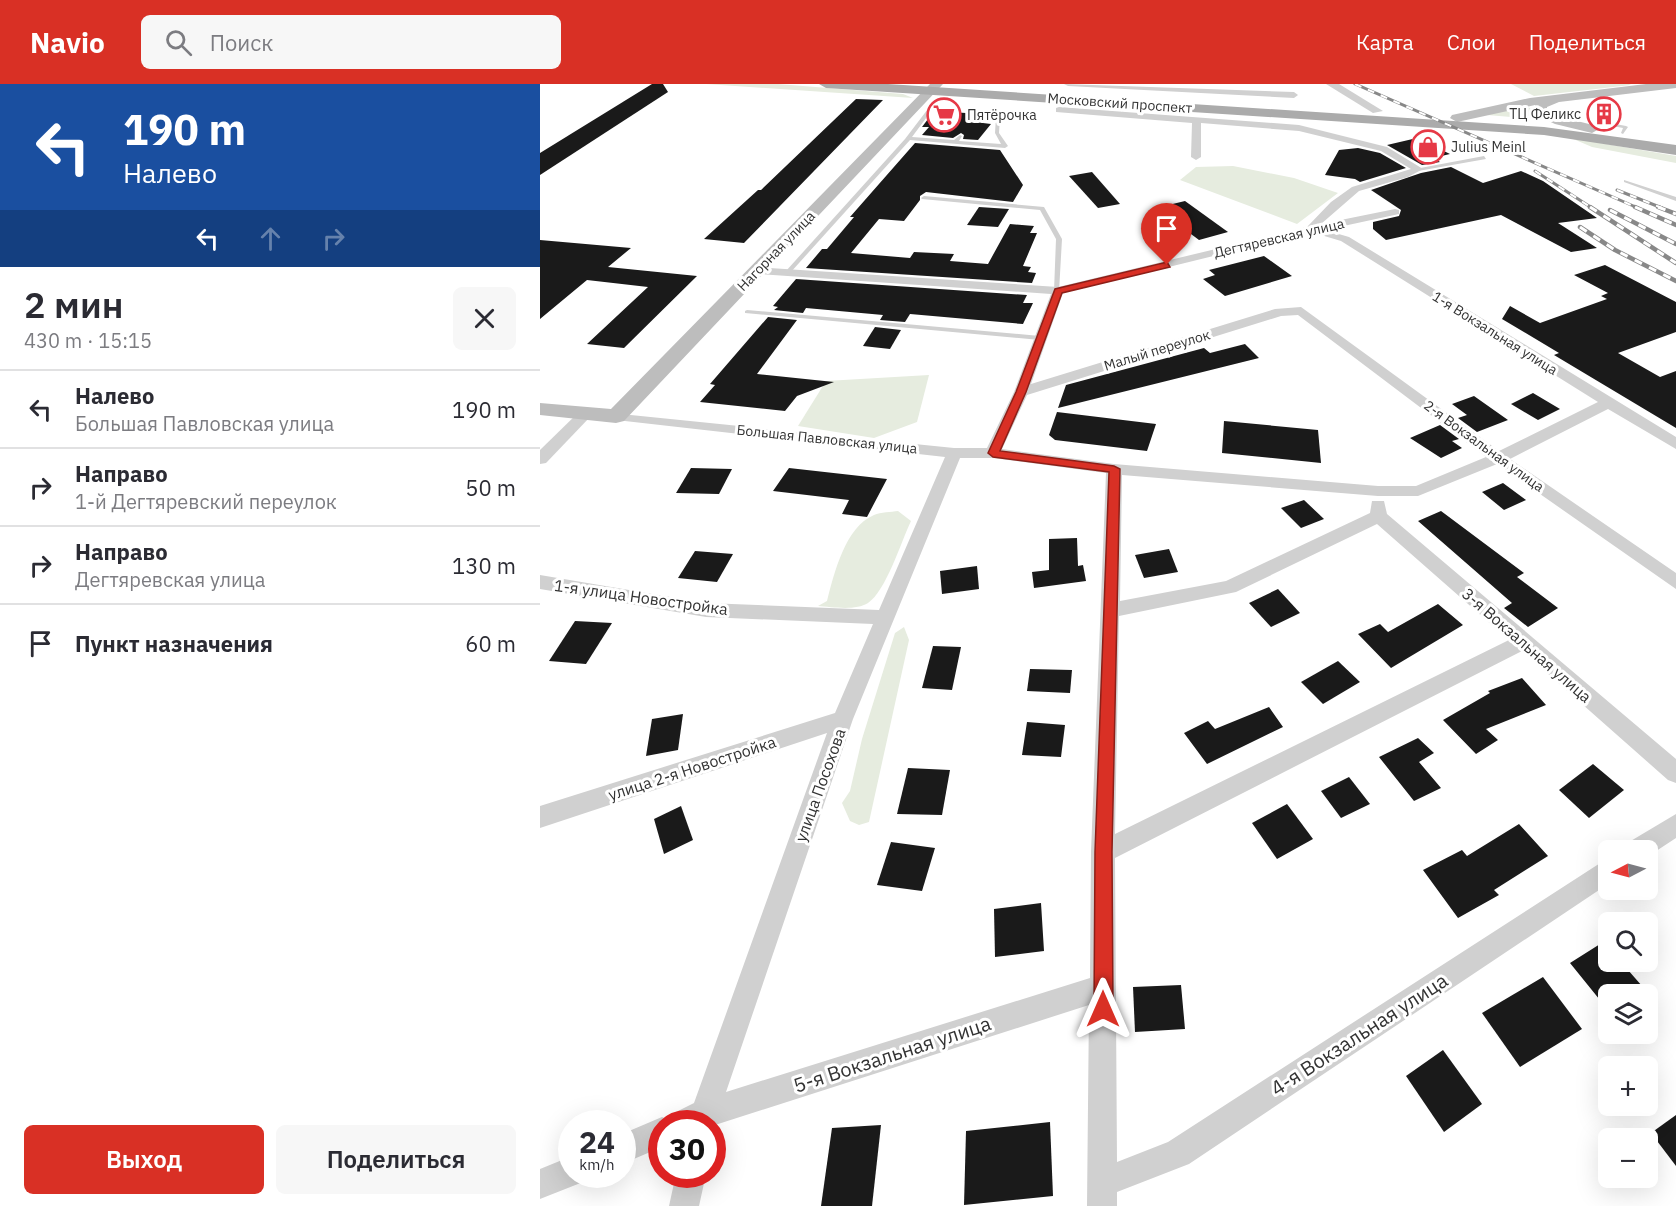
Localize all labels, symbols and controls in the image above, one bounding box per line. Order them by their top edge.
search box [141,15,561,69]
text: Navio [30,24,105,61]
icon: search [162,26,195,59]
text: Поиск [210,28,273,57]
text: Карта [1356,28,1414,56]
text: Слои [1447,28,1496,56]
text: Поделиться [1529,28,1646,56]
street label: Московский проспект [1047,89,1193,117]
building icon: ТЦ Феликс [1586,96,1622,132]
supermarket icon: Пятёрочка [926,97,962,133]
text: 190 m [123,102,246,157]
place label: ТЦ Феликс [1509,105,1581,123]
place label: Пятёрочка [967,106,1037,124]
icon: left [24,108,102,186]
shop icon: Julius Meinl [1410,129,1446,165]
place label: Julius Meinl [1451,138,1526,156]
text: Налево [123,155,217,190]
pin [1141,203,1192,265]
street label: Нагорная улица [733,207,819,295]
icon: arrive [1150,212,1183,245]
street label: Дегтяревская улица [1212,214,1346,262]
icon: left [191,222,224,255]
icon: ahead [254,222,287,255]
icon: right [317,222,350,255]
text: 2 мин [24,281,123,328]
button: close [453,287,516,350]
street label: 1-я Вокзальная улица [1429,287,1561,379]
street label: Малый переулок [1102,325,1213,375]
text: 430 m · 15:15 [24,327,152,354]
text: Налево [75,381,154,410]
icon: left [24,393,57,426]
text: 190 m [452,395,516,424]
street label: 2-я Вокзальная улица [1420,396,1548,496]
text: Большая Павловская улица [75,410,334,437]
street label: Большая Павловская улица [736,421,919,457]
text: Направо [75,459,168,488]
icon: right [24,471,57,504]
text: 50 m [465,473,516,502]
text: 1-й Дегтяревский переулок [75,488,337,515]
text: Направо [75,537,168,566]
icon: right [24,549,57,582]
text: 130 m [452,551,516,580]
text: Дегтяревская улица [75,566,265,593]
street label: 1-я улица Новостройка [553,575,730,619]
street label: 3-я Вокзальная улица [1458,583,1596,707]
icon: arrive [24,627,57,660]
text: Пункт назначения [75,629,273,658]
text: 60 m [465,629,516,658]
street label: улица Посохова [790,725,850,844]
street label: улица 2-я Новостройка [606,731,779,805]
north arrow [1598,840,1658,900]
map controls [1598,840,1658,1188]
button: search [1598,912,1658,972]
street label: 4-я Вокзальная улица [1265,966,1453,1101]
position arrow [1071,977,1135,1041]
button: layers [1598,984,1658,1044]
street label: 5-я Вокзальная улица [790,1009,995,1099]
button: + [1598,1056,1658,1116]
speed limit sign: 30 [648,1110,726,1188]
text: 24 [579,1122,615,1161]
button: Выход [24,1125,264,1194]
button: Поделиться [276,1125,516,1194]
button: − [1598,1128,1658,1188]
text: km/h [579,1155,615,1174]

